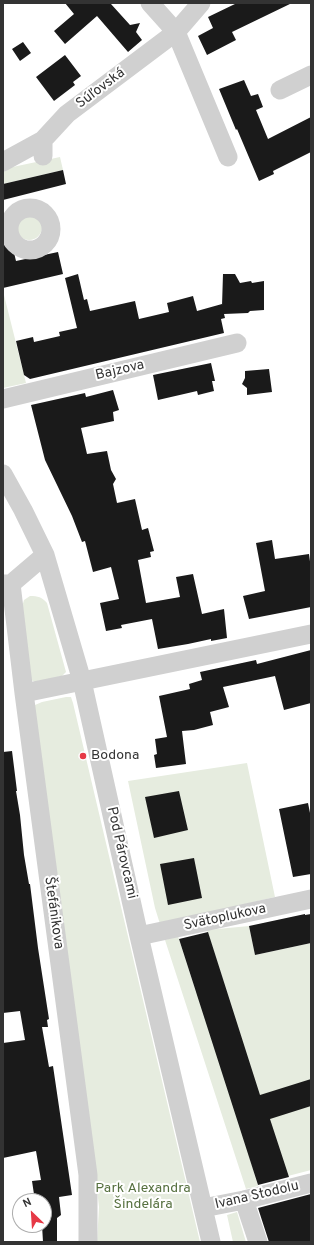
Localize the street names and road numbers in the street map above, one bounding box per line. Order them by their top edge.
street label: Súľovská [73,65,129,113]
street label: Bajzova [94,357,146,385]
street label: Pod Párovcami [102,805,140,901]
street label: Štefánikova [40,876,66,950]
street label: Svätoplukova [182,901,268,935]
street label: Ivana Stodolu [213,1178,301,1214]

